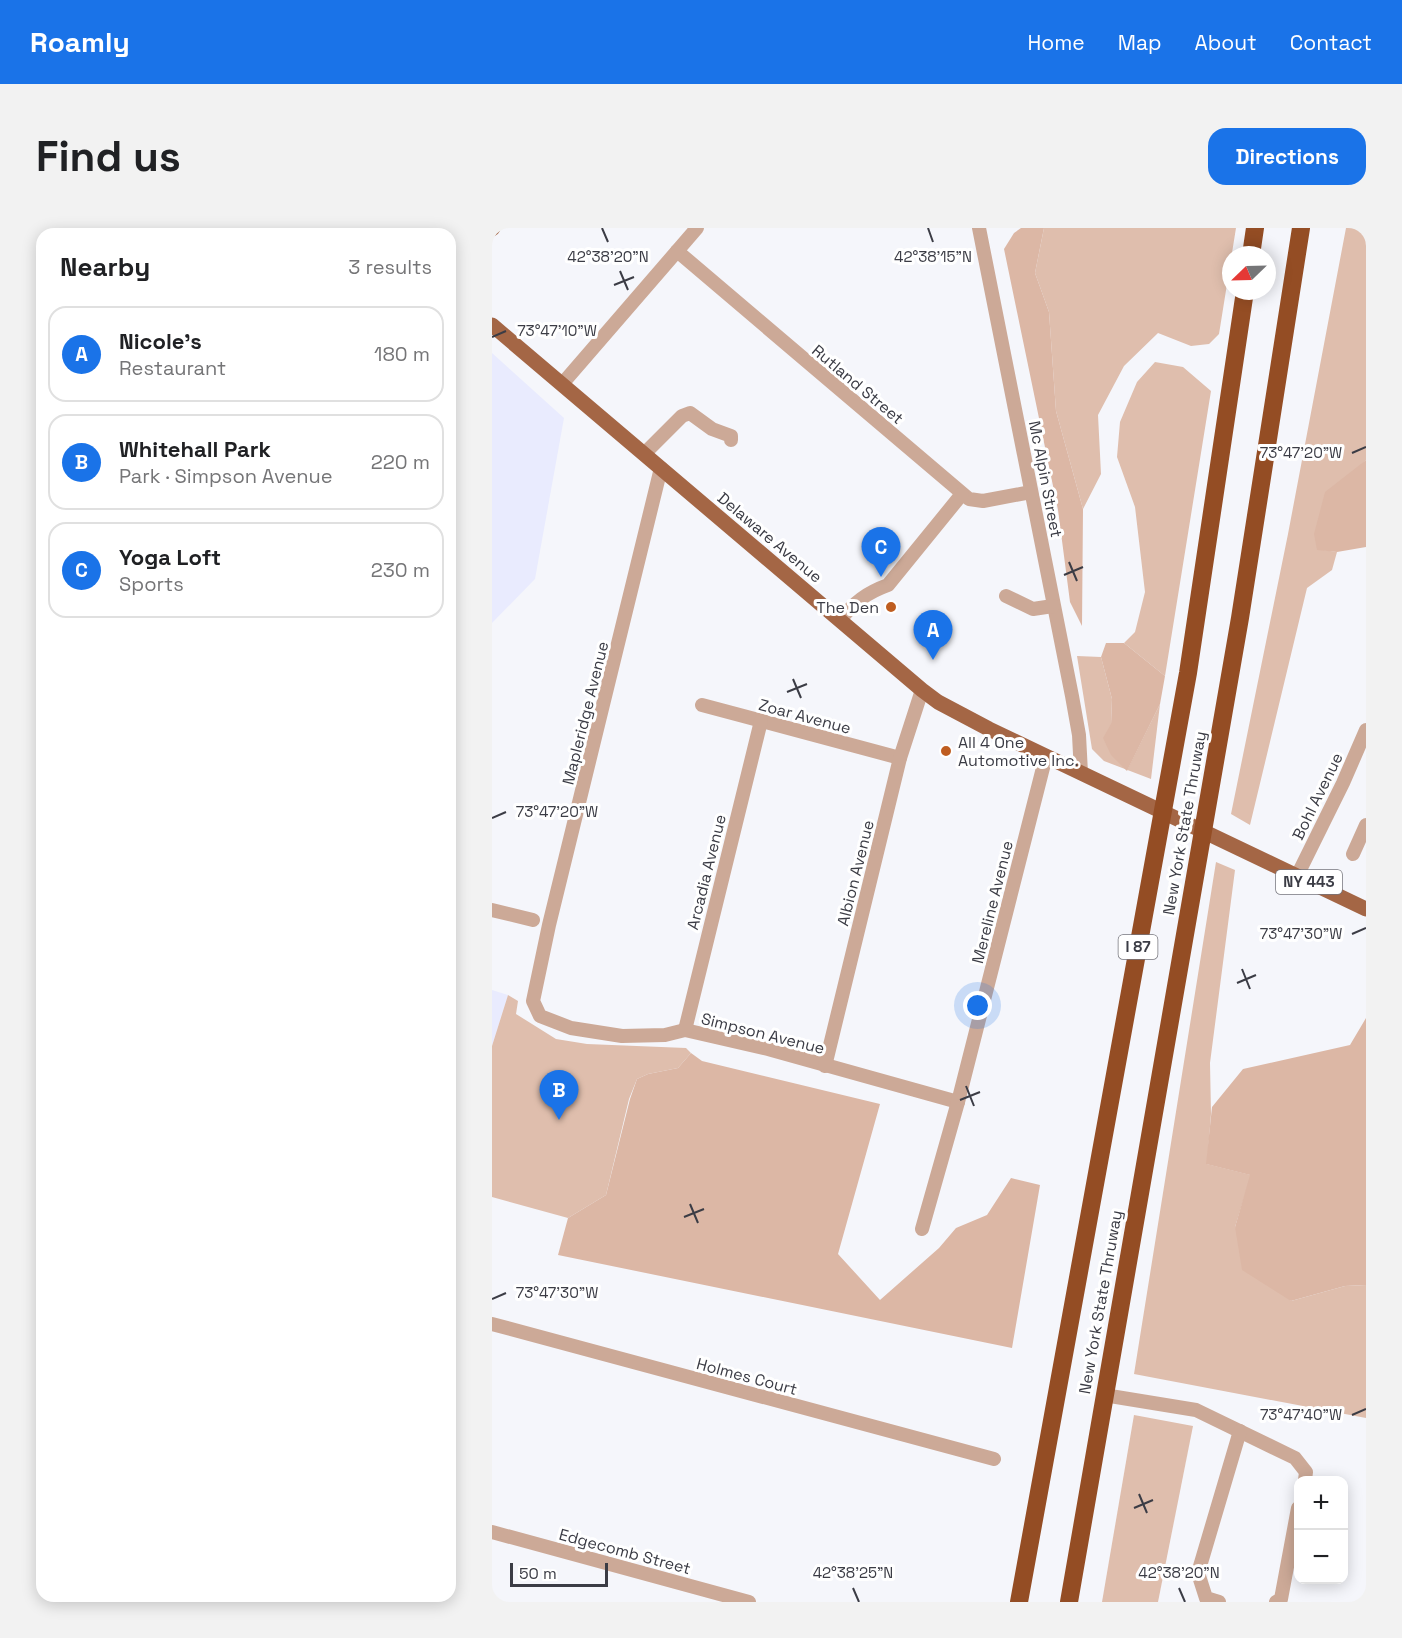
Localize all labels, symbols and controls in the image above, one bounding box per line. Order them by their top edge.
text: Roamly [30,24,130,60]
text: Home [1027,29,1085,56]
text: Map [1118,29,1162,56]
text: About [1195,29,1257,56]
text: Contact [1290,29,1372,56]
button: Directions [1208,128,1366,185]
text: Find us [36,130,181,183]
north arrow [1222,246,1276,300]
text: 42°38'20"N [567,247,649,266]
text: 42°38'15"N [894,247,972,266]
text: Nearby [60,250,150,284]
text: 3 results [348,254,432,280]
text: 73°47'10"W [517,321,597,340]
text: Nicole's [119,327,202,355]
street label: Rutland Street [807,340,908,429]
text: A [75,341,88,367]
text: 180 m [374,341,430,367]
text: Restaurant [119,355,226,381]
street label: Mc Alpin Street [1024,419,1067,539]
text: Whitehall Park [119,435,271,463]
text: 73°47'20"W [1260,443,1342,462]
text: B [75,449,88,475]
text: 220 m [371,449,430,475]
text: Park · Simpson Avenue [119,463,333,489]
street label: Delaware Avenue [713,487,826,587]
pin: C [862,528,900,577]
text: Yoga Loft [119,543,221,571]
text: C [75,557,88,583]
text: 230 m [371,557,430,583]
text: Sports [119,571,184,597]
place label: The Den [816,597,879,618]
marker: The Den [884,600,898,614]
pin: A [914,610,952,660]
street label: Mapleridge Avenue [557,639,613,787]
street label: Zoar Avenue [756,694,853,739]
street label: New York State Thruway [1158,730,1211,917]
place label: All 4 One Automotive Inc. [958,732,1079,771]
marker: All 4 One Automotive Inc. [939,744,953,758]
street label: Bohl Avenue [1287,749,1348,843]
text: 73°47'20"W [516,802,598,821]
street label: Arcadia Avenue [682,812,731,932]
street label: Albion Avenue [832,818,879,928]
street label: Mereline Avenue [967,838,1018,966]
road number: NY 443 [1276,870,1342,894]
text: 73°47'30"W [1260,924,1342,943]
road number: I 87 [1118,935,1158,959]
your location [963,991,992,1020]
street label: Simpson Avenue [699,1008,827,1059]
pin: B [540,1070,578,1120]
street label: New York State Thruway [1074,1209,1127,1396]
text: 73°47'30"W [516,1283,598,1302]
street label: Holmes Court [694,1353,800,1400]
text: 73°47'40"W [1260,1405,1342,1424]
map controls [1294,1476,1348,1584]
button: + [1294,1476,1348,1530]
street label: Edgecomb Street [557,1524,693,1579]
button: − [1294,1530,1348,1584]
scale bar [510,1560,608,1588]
text: 50 m [519,1563,557,1584]
text: 42°38'25"N [813,1563,893,1582]
text: 42°38'20"N [1138,1563,1220,1582]

